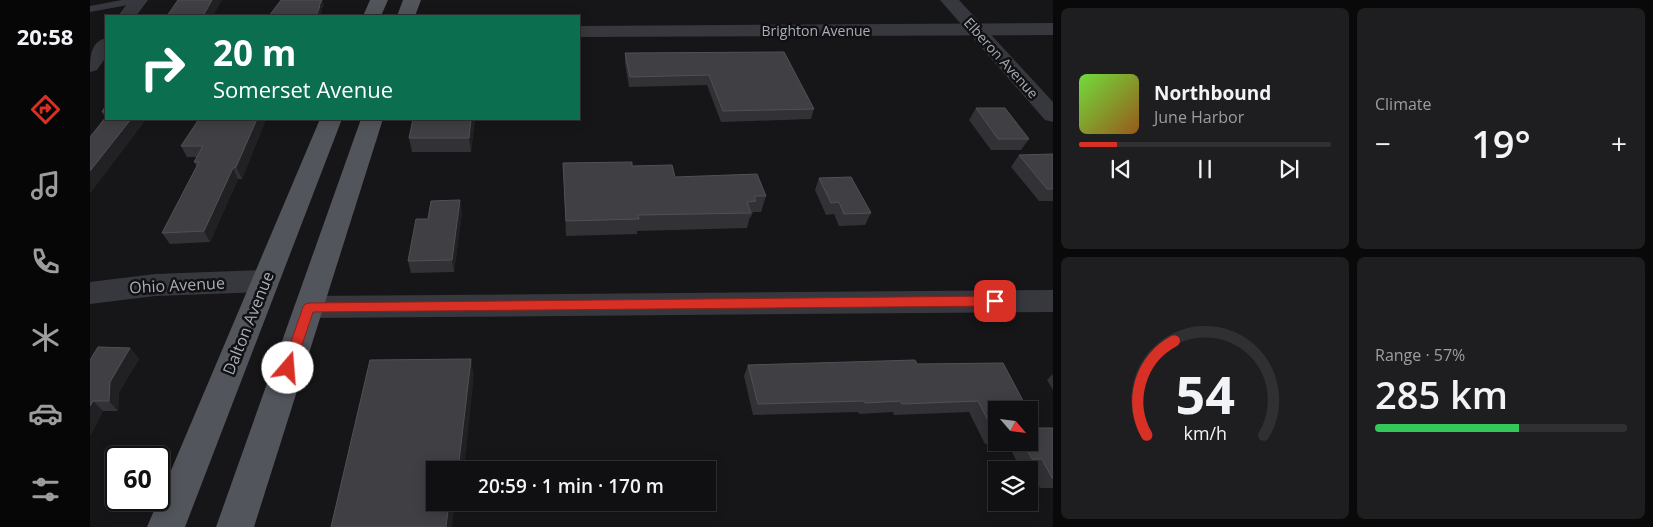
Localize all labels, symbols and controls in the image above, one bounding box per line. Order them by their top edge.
street label: Elberon Avenue [960,13,1043,102]
text: 20:58 [17,21,73,51]
street label: Brighton Avenue [762,21,871,40]
text: 20 m [213,29,296,76]
icon: right [130,35,195,100]
text: Somerset Avenue [213,74,393,104]
text: Northbound [1154,80,1271,106]
icon: directions [28,92,63,127]
text: Climate [1375,93,1432,115]
text: June Harbor [1154,106,1244,128]
text: 19° [1471,117,1531,169]
text: − [1375,124,1391,162]
text: + [1611,124,1627,162]
icon: previous [1107,155,1135,183]
icon: pause [1191,155,1219,183]
icon: next [1275,155,1303,183]
icon: music [28,168,63,203]
icon: phone [28,244,63,279]
street label: Dalton Avenue [217,268,279,378]
street label: Ohio Avenue [129,272,225,298]
pin [974,280,1016,322]
icon: arrive [981,287,1009,315]
icon: climate [28,320,63,355]
position arrow [261,341,313,393]
text: Range · 57% [1375,344,1465,366]
text: 54 [1175,358,1235,429]
text: 285 km [1375,368,1508,420]
icon: car [28,396,63,431]
north arrow [988,401,1038,451]
map controls [988,401,1038,511]
text: km/h [1183,421,1227,445]
speed limit sign: 60 [105,446,170,511]
button: layers [988,461,1038,511]
icon: filters [28,472,63,507]
text: 20:59 · 1 min · 170 m [478,473,664,499]

